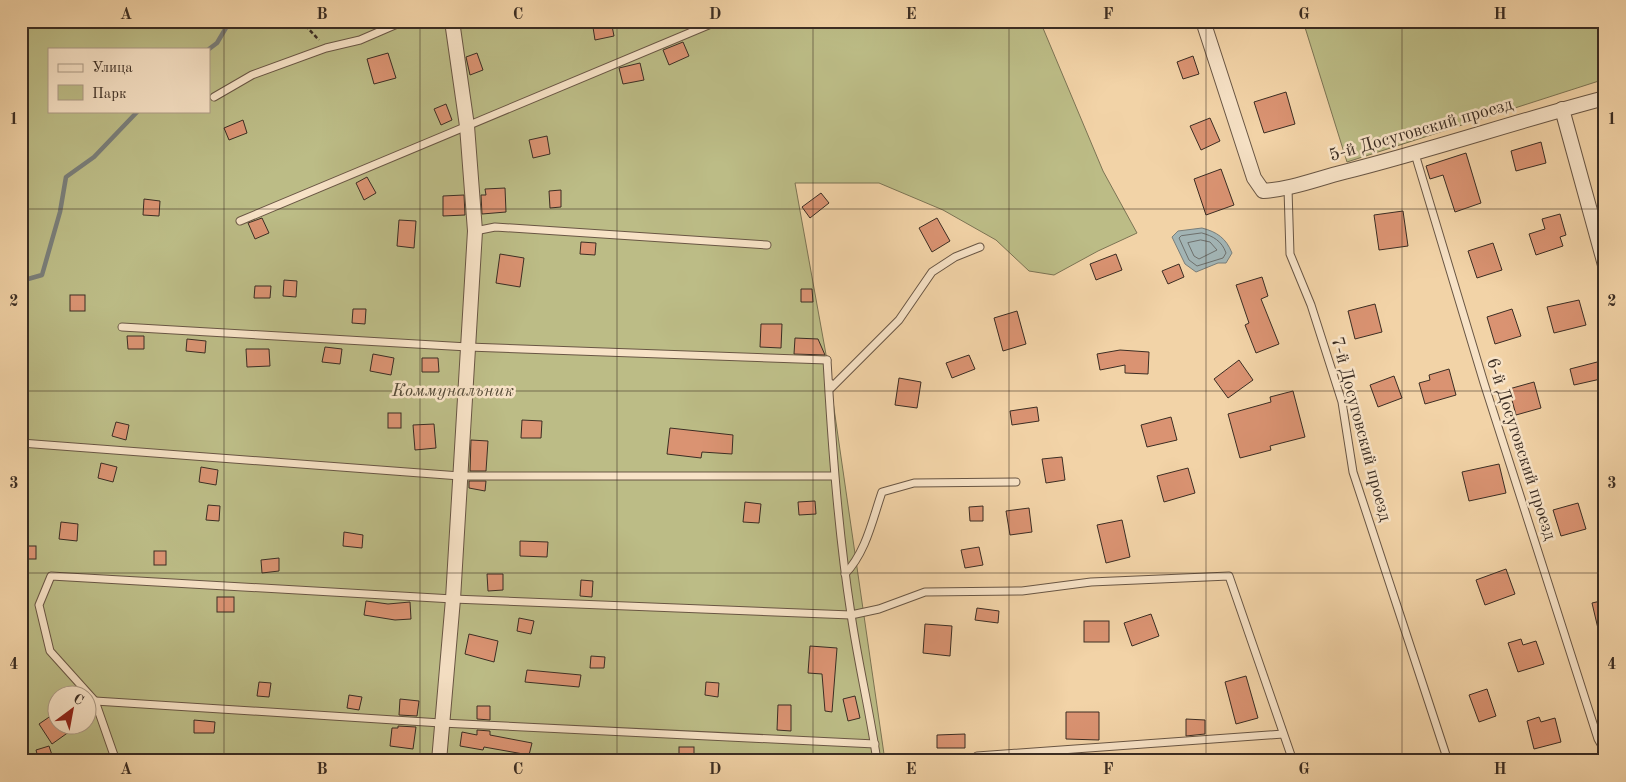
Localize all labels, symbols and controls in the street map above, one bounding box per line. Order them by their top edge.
text: A [120,7,132,23]
text: B [316,7,328,23]
text: C [513,7,523,23]
text: D [709,7,721,23]
text: E [905,7,917,23]
text: F [1103,7,1114,23]
text: G [1298,7,1310,23]
text: H [1493,7,1507,23]
legend [48,48,210,112]
text: Улица [92,61,133,76]
text: Парк [92,87,127,102]
street label: 5-й Досуговский проезд [1327,95,1515,165]
text: 1 [9,112,19,128]
text: 1 [1607,112,1617,128]
text: 2 [9,294,19,310]
text: 2 [1607,294,1617,310]
street label: 7-й Досуговский проезд [1328,335,1394,523]
street label: 6-й Досуговский проезд [1483,356,1559,542]
park label: Коммунальник [391,382,514,400]
text: 3 [9,476,19,492]
text: 3 [1607,476,1617,492]
text: 4 [9,657,19,673]
text: 4 [1607,657,1617,673]
north arrow [48,684,98,734]
text: С [71,691,86,708]
text: A [120,762,132,778]
text: B [316,762,328,778]
text: C [513,762,523,778]
text: D [709,762,721,778]
text: E [905,762,917,778]
text: F [1103,762,1114,778]
text: G [1298,762,1310,778]
text: H [1493,762,1507,778]

